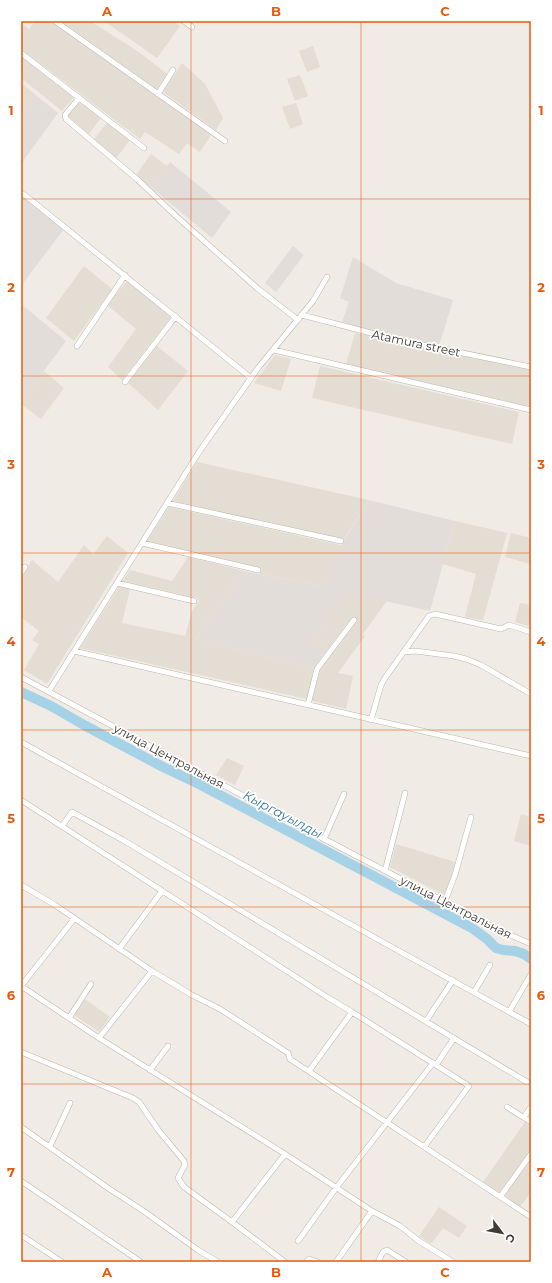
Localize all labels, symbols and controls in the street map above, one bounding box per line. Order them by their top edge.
text: A [101,3,113,19]
text: B [271,3,281,19]
text: C [440,3,450,19]
text: 1 [8,102,14,118]
text: 1 [538,102,544,118]
text: 2 [7,279,15,295]
text: 2 [537,279,545,295]
street label: Atamura street [370,326,462,360]
text: 3 [6,456,15,472]
text: 3 [536,456,545,472]
text: 4 [7,633,16,649]
text: 4 [537,633,546,649]
street label: улица Центральная [110,720,227,792]
water label: Кыргауылды [241,786,325,842]
text: 5 [7,810,15,826]
text: 5 [537,810,545,826]
street label: улица Центральная [397,872,514,942]
text: 6 [7,987,16,1003]
text: 6 [537,987,546,1003]
text: 7 [7,1164,15,1180]
text: 7 [537,1164,545,1180]
north arrow [482,1213,522,1253]
text: С [502,1231,519,1245]
text: A [101,1264,113,1280]
text: B [271,1264,281,1280]
text: C [440,1264,450,1280]

